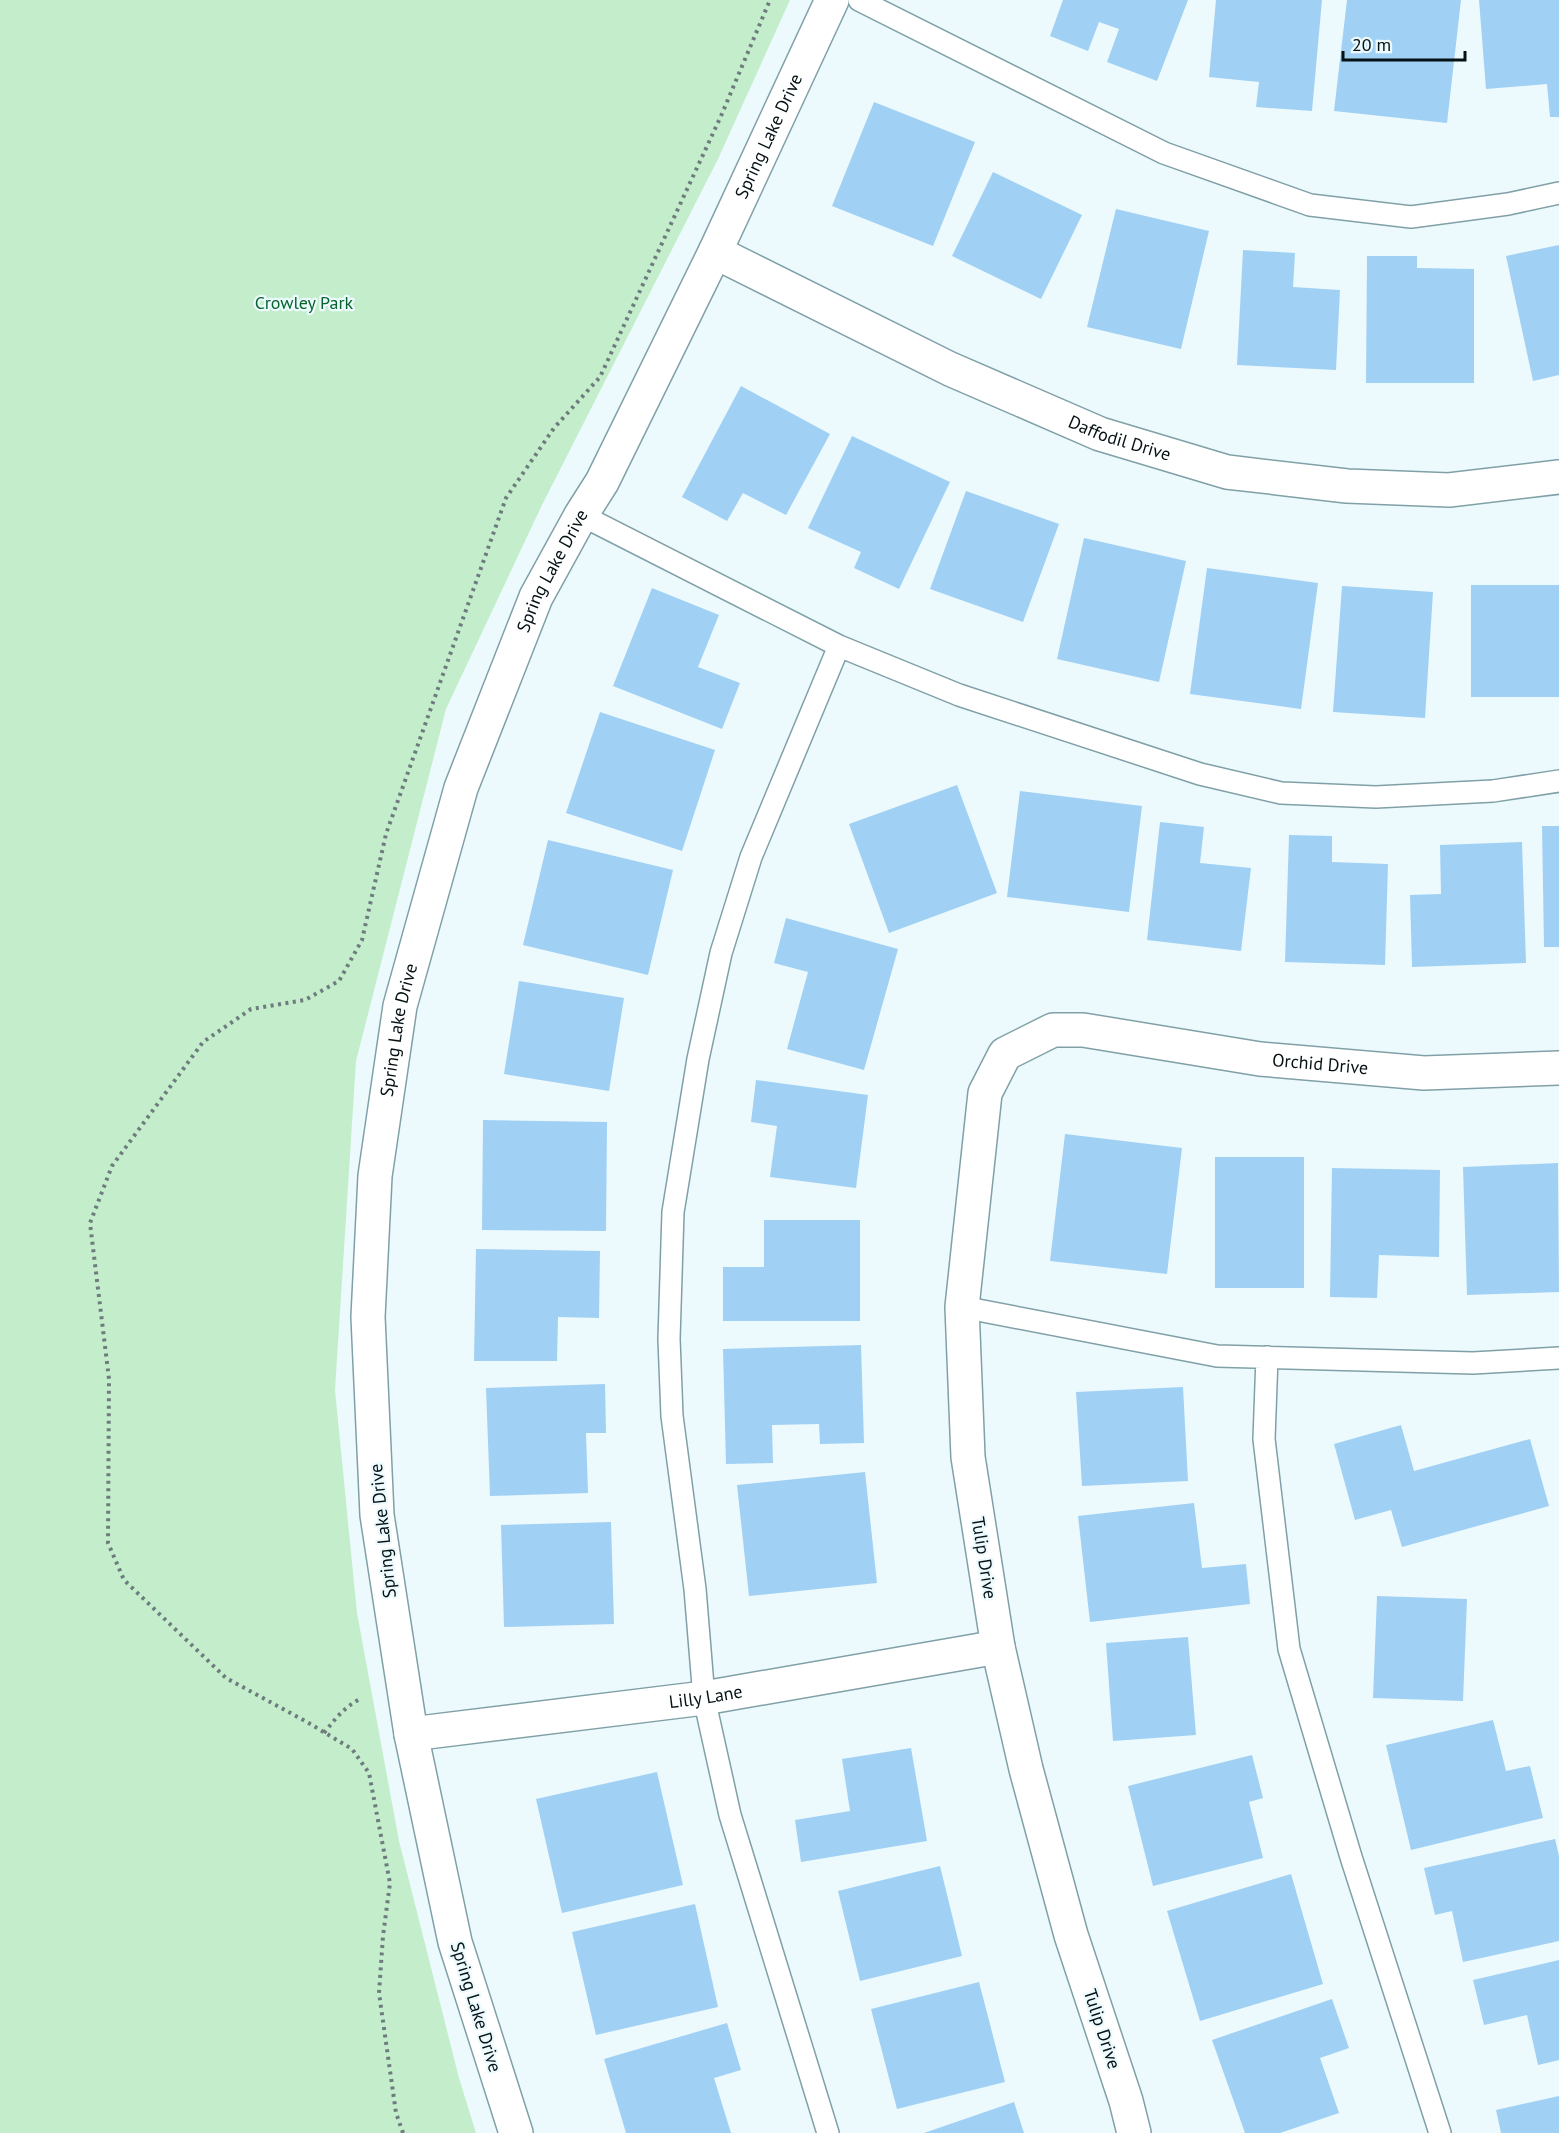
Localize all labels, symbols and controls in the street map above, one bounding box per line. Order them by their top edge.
scale bar [1343,24,1464,62]
text: 20 m [1352,33,1391,56]
street label: Spring Lake Drive [729,70,807,202]
park label: Crowley Park [255,291,354,314]
street label: Daffodil Drive [1065,410,1174,466]
street label: Spring Lake Drive [511,505,593,636]
street label: Spring Lake Drive [375,961,422,1098]
street label: Orchid Drive [1271,1048,1369,1079]
street label: Spring Lake Drive [364,1463,401,1599]
street label: Tulip Drive [967,1515,1002,1601]
street label: Lilly Lane [668,1680,744,1713]
street label: Spring Lake Drive [446,1939,507,2075]
street label: Tulip Drive [1079,1986,1126,2072]

